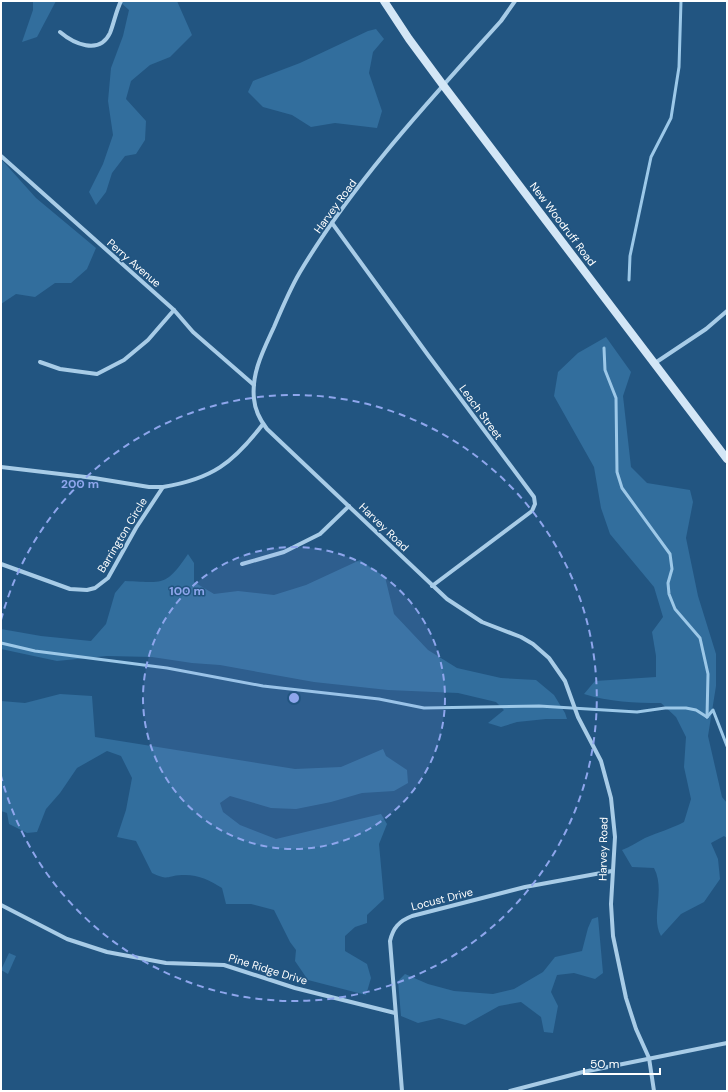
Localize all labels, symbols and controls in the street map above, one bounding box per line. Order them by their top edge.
street label: Harvey Road [311,176,359,236]
street label: New Woodruff Road [527,179,599,269]
street label: Perry Avenue [104,236,164,290]
street label: Leach Street [456,382,506,442]
text: 200 m [61,476,99,492]
street label: Barrington Circle [94,495,150,575]
street label: Harvey Road [356,500,412,554]
text: 100 m [169,583,205,599]
centre of rings [287,691,301,705]
street label: Harvey Road [595,817,611,881]
street label: Locust Drive [410,885,474,913]
street label: Pine Ridge Drive [227,950,309,988]
scale bar [584,1050,660,1076]
text: 50 m [590,1056,619,1072]

